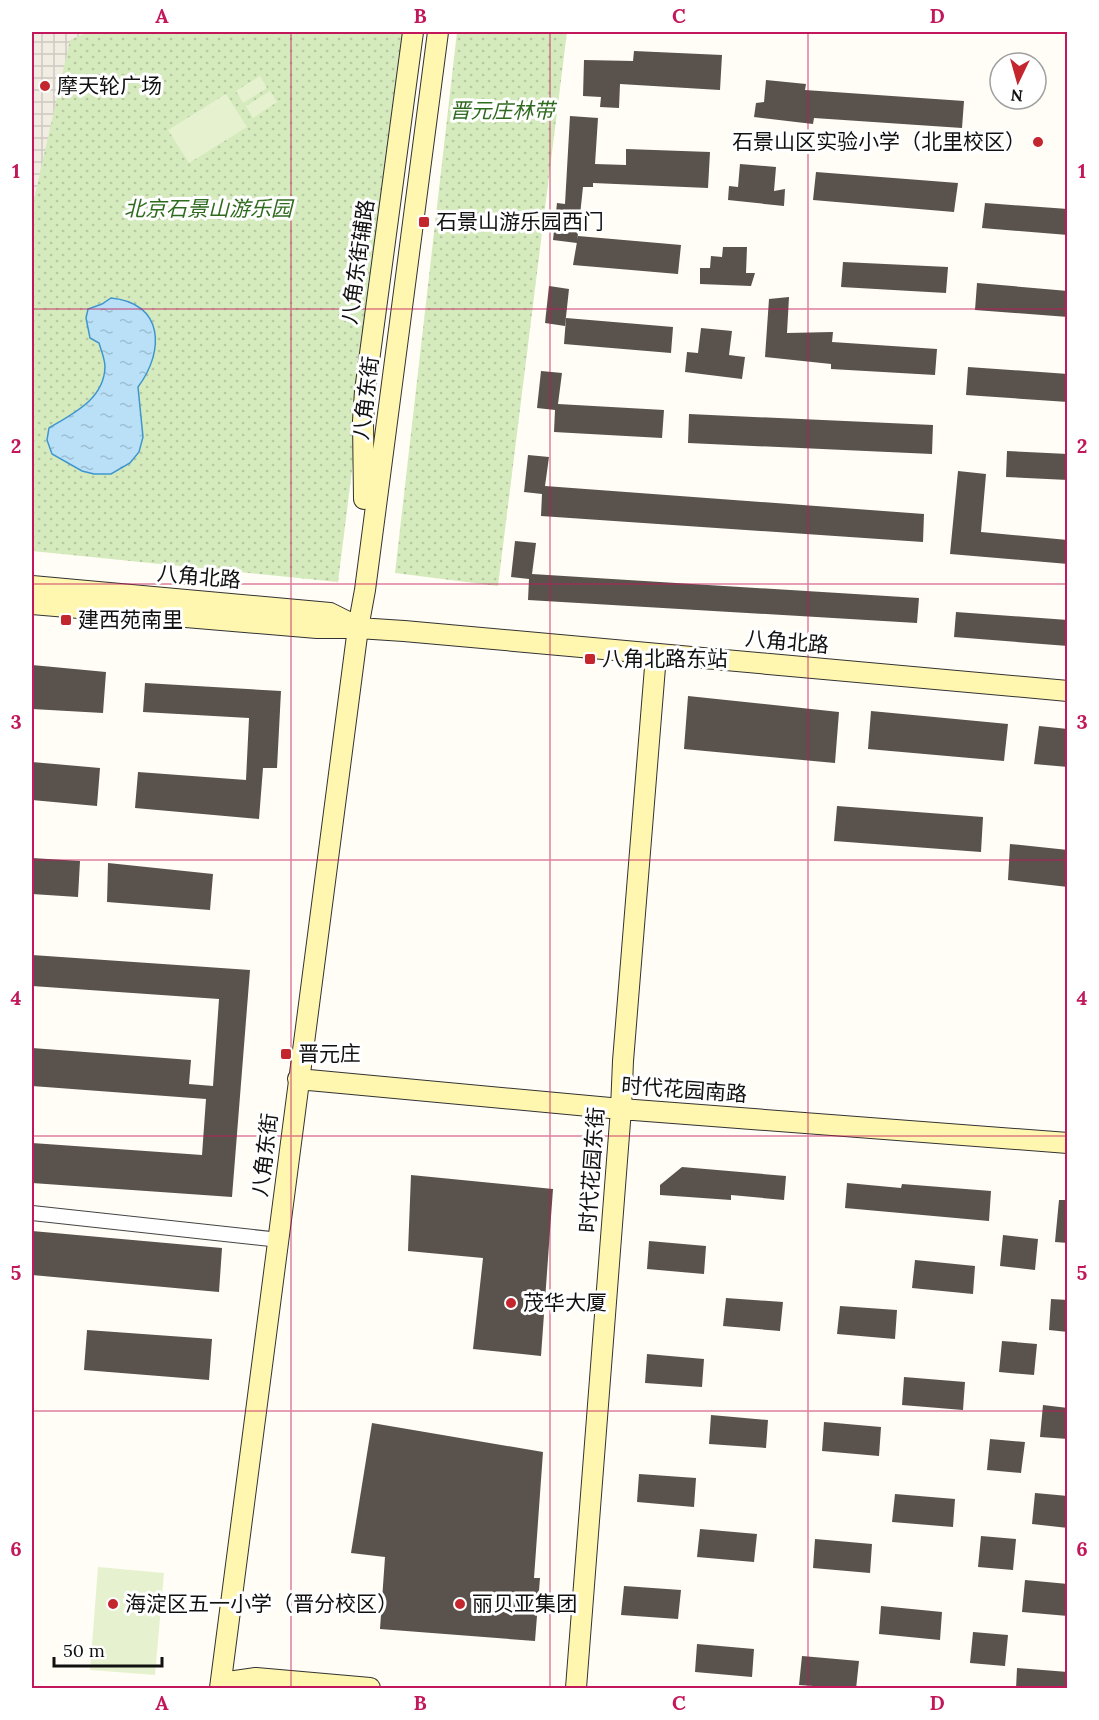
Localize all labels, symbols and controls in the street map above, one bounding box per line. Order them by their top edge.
text: A [155,3,169,28]
text: B [413,3,427,28]
text: C [672,3,686,28]
text: D [929,3,945,28]
north arrow [988,51,1048,111]
place label: 摩天轮广场 [57,72,162,99]
marker: 摩天轮广场 [38,79,52,93]
text: N [1010,85,1024,106]
park label: 晋元庄林带 [450,97,557,124]
place label: 石景山区实验小学（北里校区） [732,128,1026,155]
marker: 石景山区实验小学（北里校区） [1031,135,1045,149]
text: 1 [12,158,20,183]
text: 1 [1078,158,1086,183]
park label: 北京石景山游乐园 [124,195,295,222]
street label: 八角东街辅路 [335,198,380,326]
place label: 石景山游乐园西门 [436,208,604,235]
marker: 石景山游乐园西门 [417,215,431,229]
street label: 八角东街 [347,355,384,441]
text: 2 [11,433,21,458]
text: 2 [1077,433,1087,458]
street label: 八角北路 [156,559,242,594]
place label: 建西苑南里 [78,606,183,633]
marker: 建西苑南里 [59,613,73,627]
street label: 八角北路 [744,624,830,659]
place label: 八角北路东站 [602,645,728,672]
marker: 八角北路东站 [583,652,597,666]
text: 3 [10,709,22,734]
text: 3 [1076,709,1088,734]
text: 4 [11,985,22,1010]
text: 4 [1077,985,1088,1010]
place label: 晋元庄 [298,1040,361,1067]
marker: 晋元庄 [279,1047,293,1061]
street label: 时代花园南路 [620,1072,748,1107]
street label: 时代花园东街 [574,1106,609,1234]
street label: 八角东街 [246,1112,283,1198]
text: 5 [11,1260,22,1285]
text: 5 [1077,1260,1088,1285]
place label: 茂华大厦 [523,1289,607,1316]
marker: 茂华大厦 [504,1296,518,1310]
text: 6 [10,1536,22,1561]
text: 6 [1076,1536,1088,1561]
place label: 海淀区五一小学（晋分校区） [125,1590,398,1617]
place label: 丽贝亚集团 [472,1590,577,1617]
marker: 海淀区五一小学（晋分校区） [106,1597,120,1611]
marker: 丽贝亚集团 [453,1597,467,1611]
scale bar [54,1630,162,1668]
text: 50 m [63,1639,105,1662]
text: A [155,1690,169,1715]
text: B [413,1690,427,1715]
text: C [672,1690,686,1715]
text: D [929,1690,945,1715]

